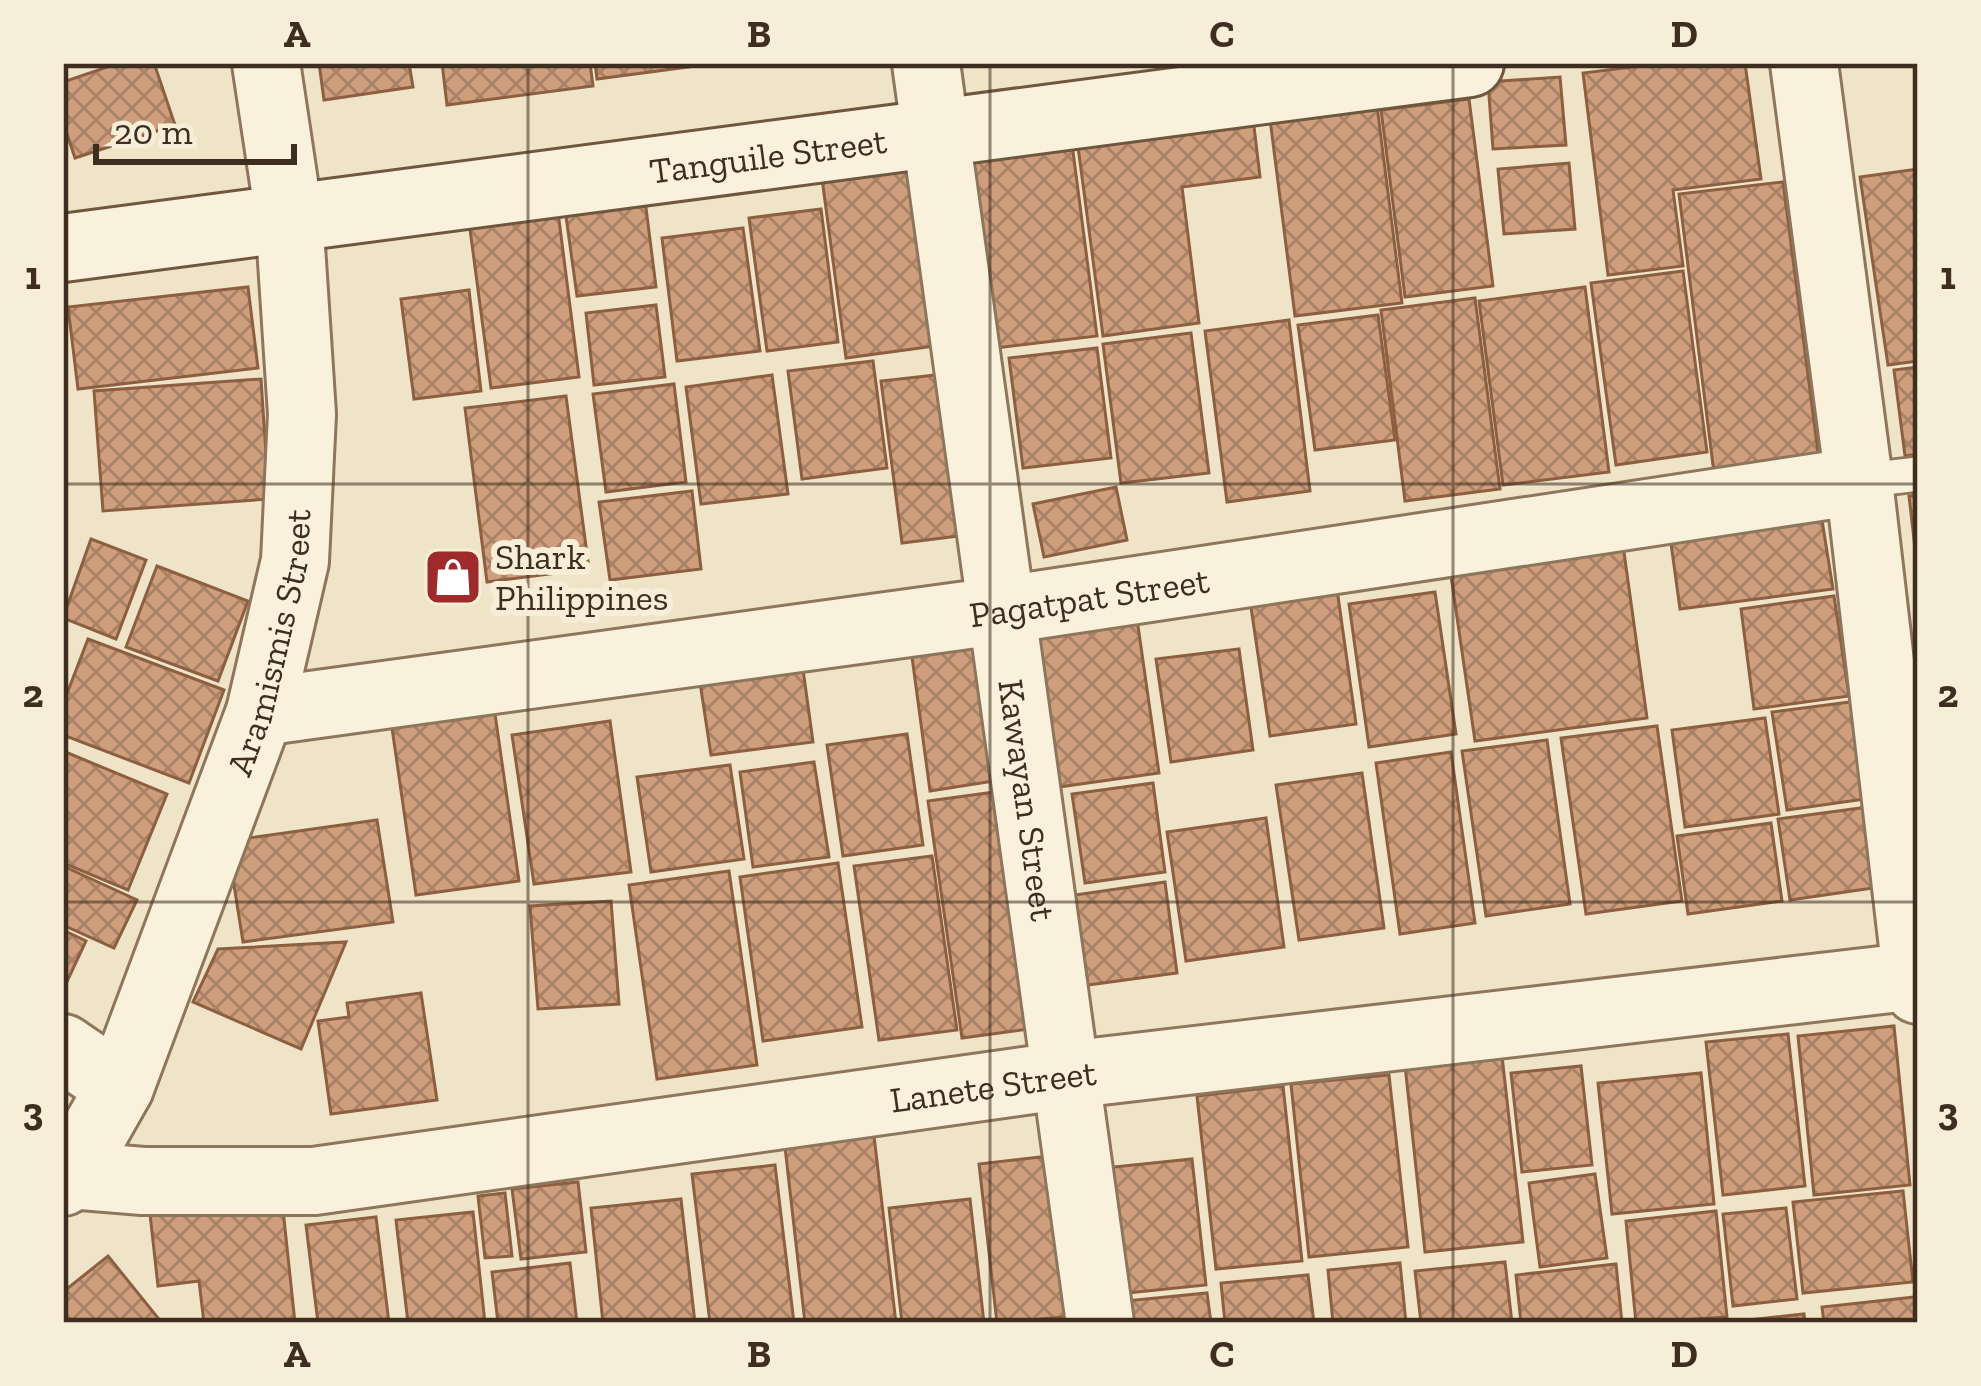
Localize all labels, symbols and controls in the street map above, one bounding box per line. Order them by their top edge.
text: A [284,10,311,57]
text: B [747,10,771,57]
text: C [1209,10,1235,57]
text: D [1670,10,1698,57]
scale bar [96,90,294,164]
text: 20 m [114,110,193,153]
street label: Tanguile Street [647,119,890,193]
text: 1 [25,252,41,299]
text: 1 [1940,252,1956,299]
street label: Aramismis Street [217,507,319,781]
place label: Shark Philippines [495,535,669,619]
shop icon: Shark Philippines [422,546,484,608]
street label: Pagatpat Street [967,558,1213,637]
text: 2 [23,670,44,717]
text: 2 [1938,670,1959,717]
street label: Kawayan Street [989,676,1065,924]
street label: Lanete Street [887,1051,1099,1122]
text: 3 [23,1088,43,1135]
text: 3 [1938,1088,1958,1135]
text: A [284,1330,311,1377]
text: B [747,1330,771,1377]
text: C [1209,1330,1235,1377]
text: D [1670,1330,1698,1377]

